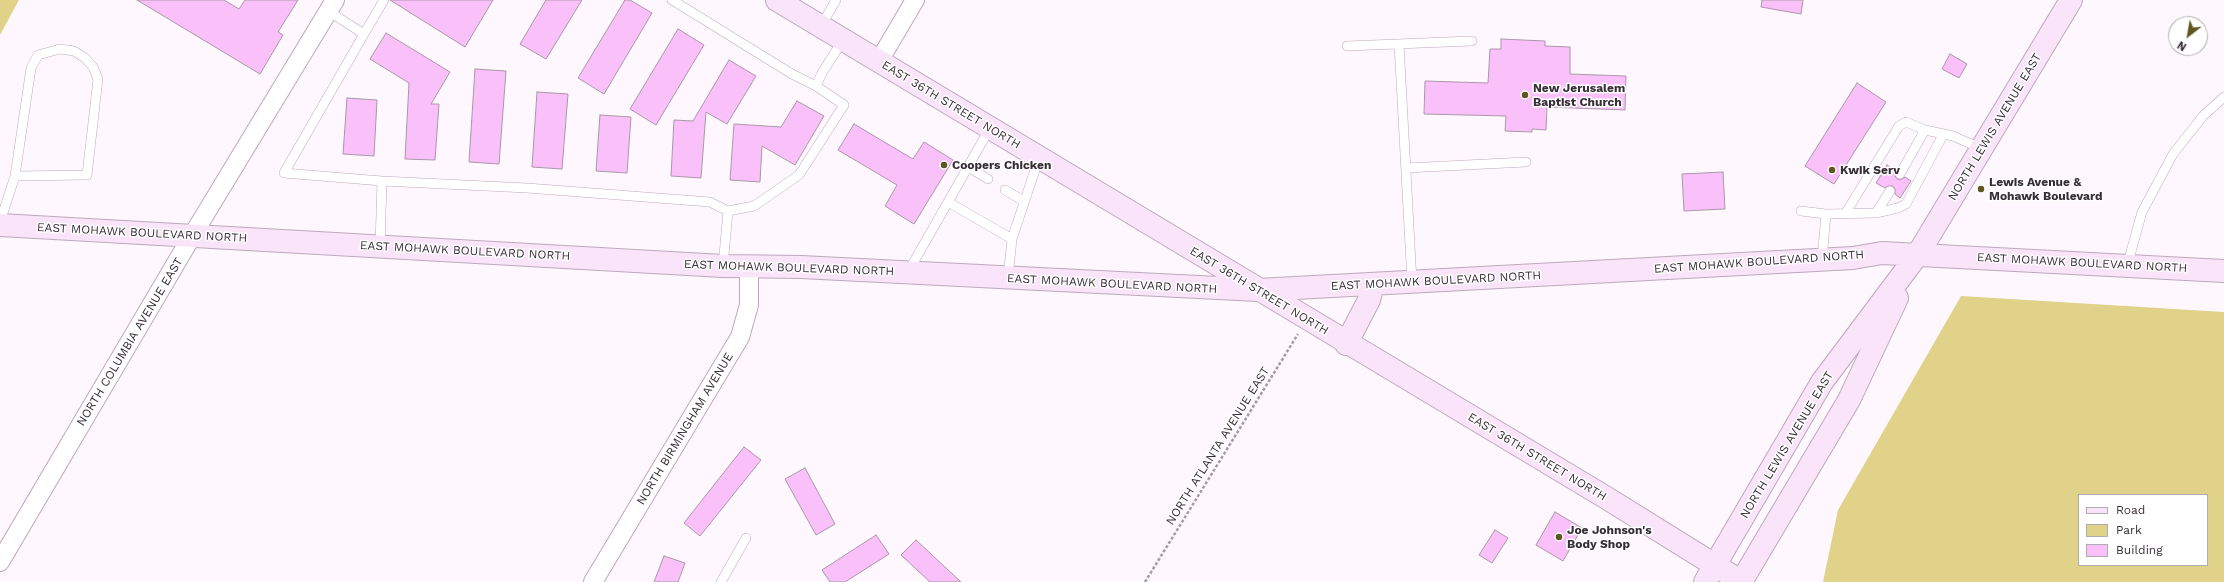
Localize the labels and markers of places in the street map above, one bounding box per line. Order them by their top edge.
place label: New Jerusalem Baptist Church [1533,81,1625,109]
marker: New Jerusalem Baptist Church [1520,90,1530,100]
place label: Coopers Chicken [952,158,1051,172]
marker: Coopers Chicken [939,160,949,170]
place label: Kwik Serv [1840,163,1900,177]
marker: Kwik Serv [1827,165,1837,175]
place label: Lewis Avenue & Mohawk Boulevard [1989,175,2103,203]
marker: Lewis Avenue & Mohawk Boulevard [1976,184,1986,194]
place label: Joe Johnson's Body Shop [1567,523,1652,551]
marker: Joe Johnson's Body Shop [1554,532,1564,542]

